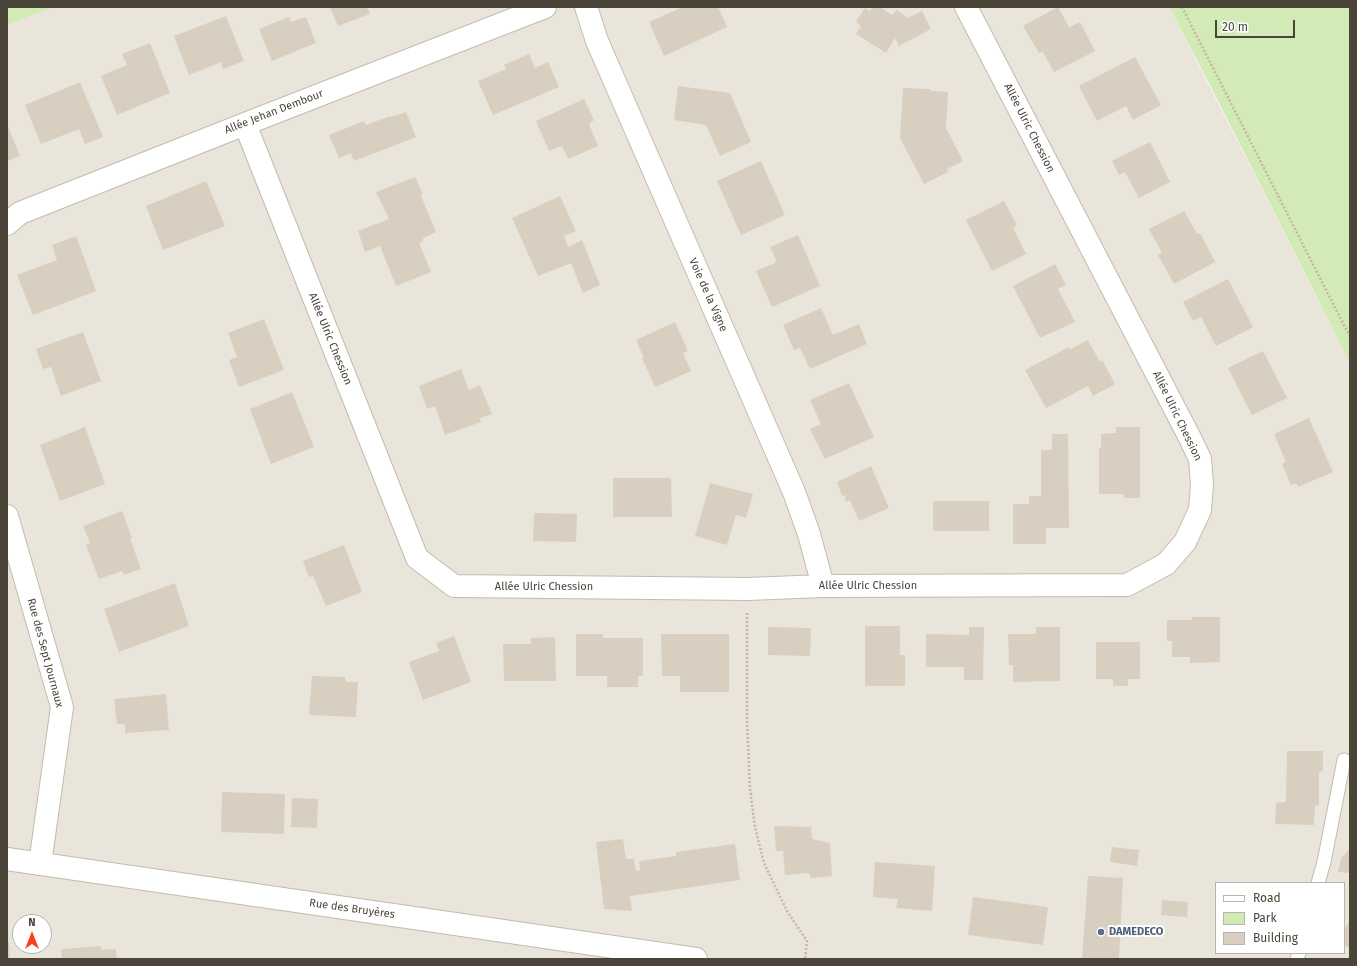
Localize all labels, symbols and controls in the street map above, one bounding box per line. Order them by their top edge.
scale bar [1217,12,1297,38]
text: 20 m [1222,20,1248,34]
street label: Allée Ulric Chession [1001,81,1057,175]
street label: Allée Jehan Dembour [223,87,325,137]
street label: Voie de la Vigne [686,256,730,334]
street label: Allée Ulric Chession [305,291,355,387]
street label: Allée Ulric Chession [1150,369,1204,463]
street label: Allée Ulric Chession [819,579,917,593]
street label: Allée Ulric Chession [495,580,593,594]
street label: Rue des Sept Journaux [24,597,66,709]
legend [1215,882,1345,954]
text: Road [1253,891,1281,905]
street label: Rue des Bruyères [308,896,396,922]
text: Park [1253,911,1277,925]
north arrow [12,914,52,954]
text: N [28,916,36,929]
place label: DAMEDECO [1109,925,1163,939]
marker: DAMEDECO [1096,927,1106,937]
text: Building [1253,931,1298,945]

